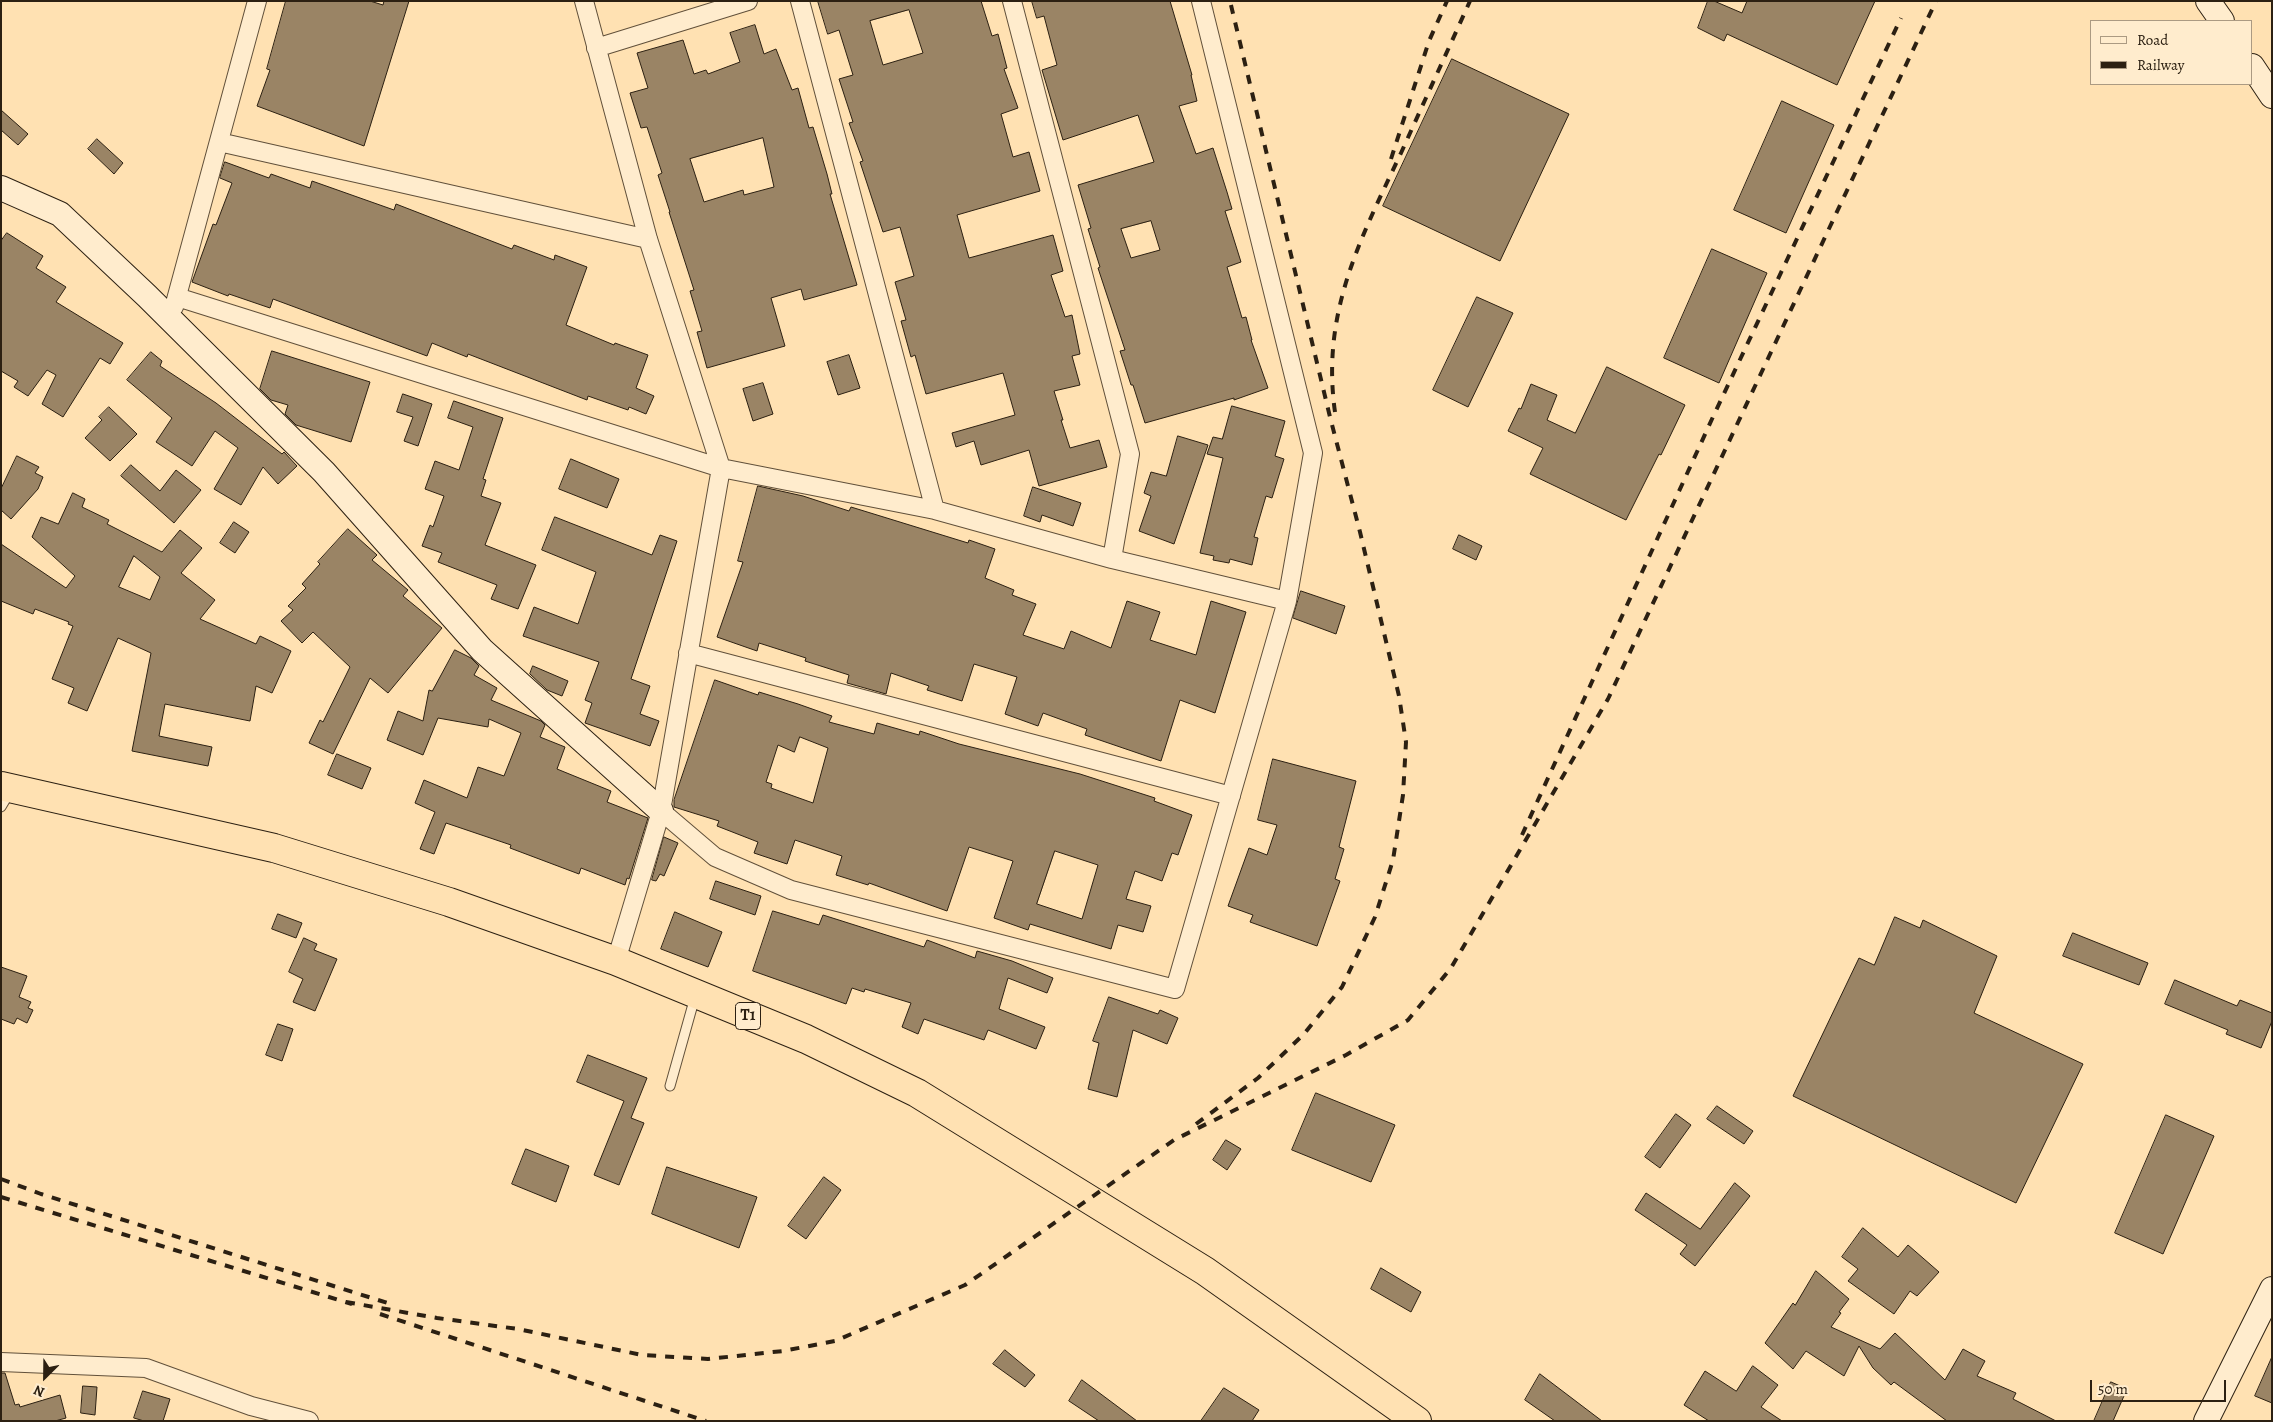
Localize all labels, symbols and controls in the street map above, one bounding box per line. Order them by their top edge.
legend [2090,20,2253,85]
text: Road [2137,30,2168,50]
text: Railway [2137,55,2184,75]
road number: T1 [736,1002,760,1030]
north arrow [20,1352,70,1402]
scale bar [2093,1370,2229,1402]
text: 50 m [2098,1379,2128,1399]
text: N [31,1381,47,1402]

